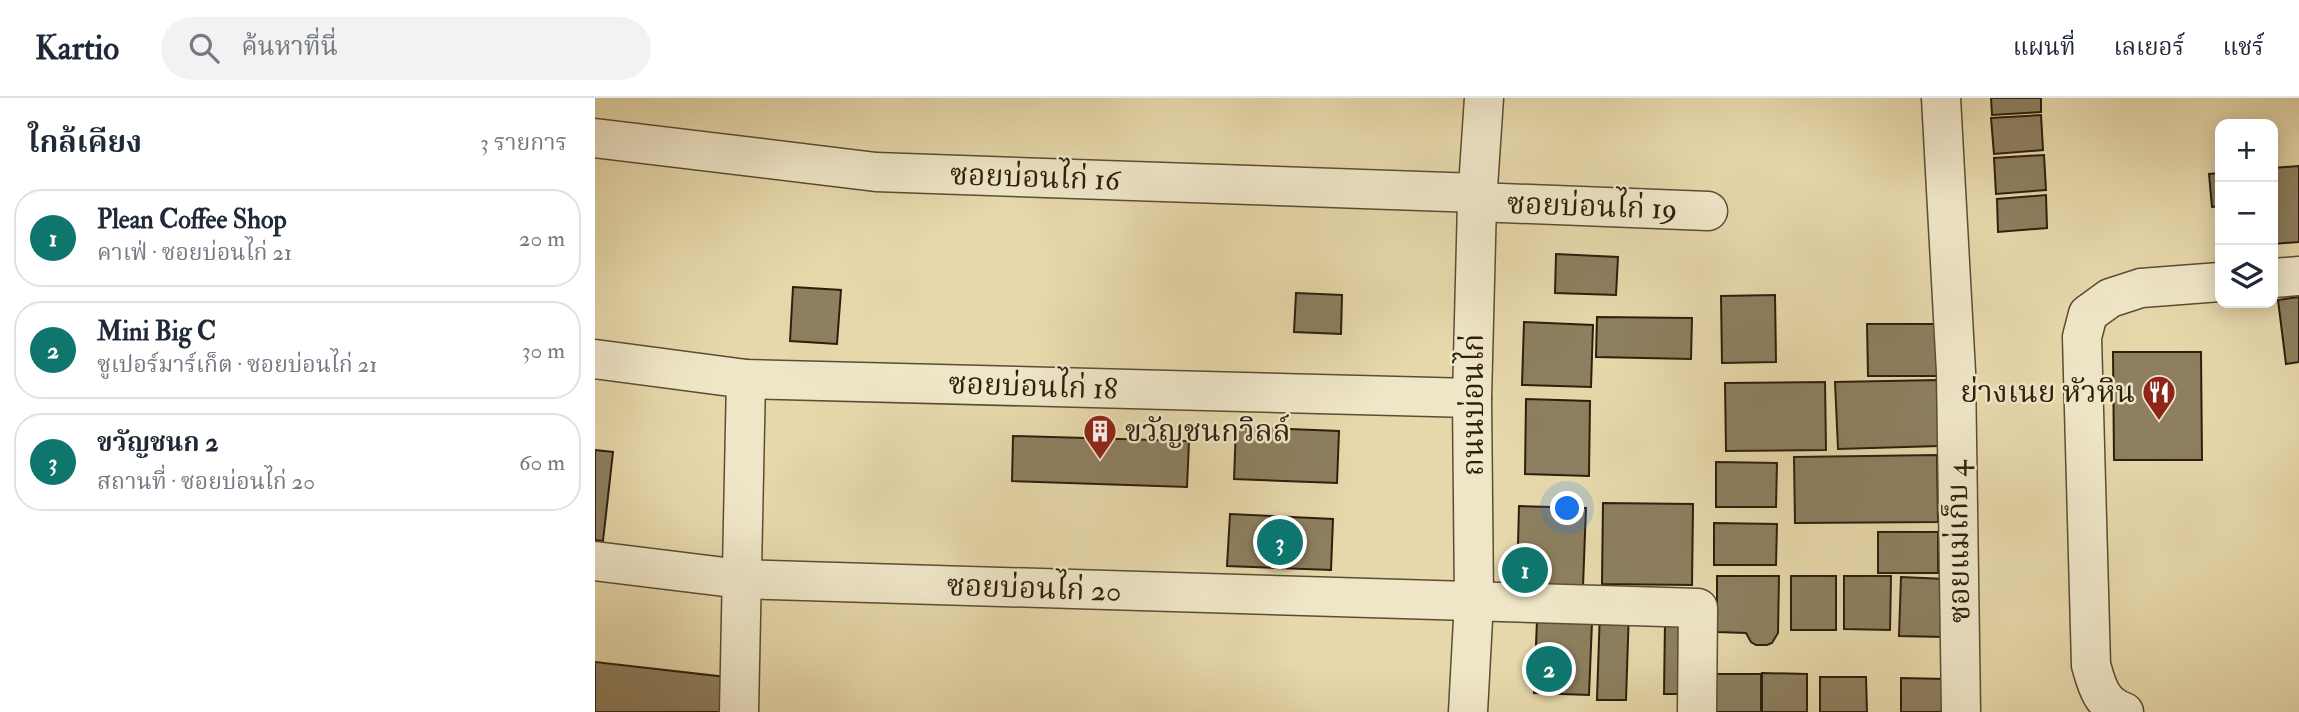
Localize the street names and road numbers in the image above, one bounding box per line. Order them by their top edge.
street label: ซอยบ่อนไก่ 16 [949,153,1123,199]
street label: ซอยบ่อนไก่ 19 [1506,182,1678,228]
street label: ถนนบ่อนไก่ [1452,334,1492,476]
street label: ซอยบ่อนไก่ 18 [948,362,1118,408]
street label: ซอยแม่เก็บ 4 [1939,459,1978,624]
street label: ซอยบ่อนไก่ 20 [946,564,1122,610]

